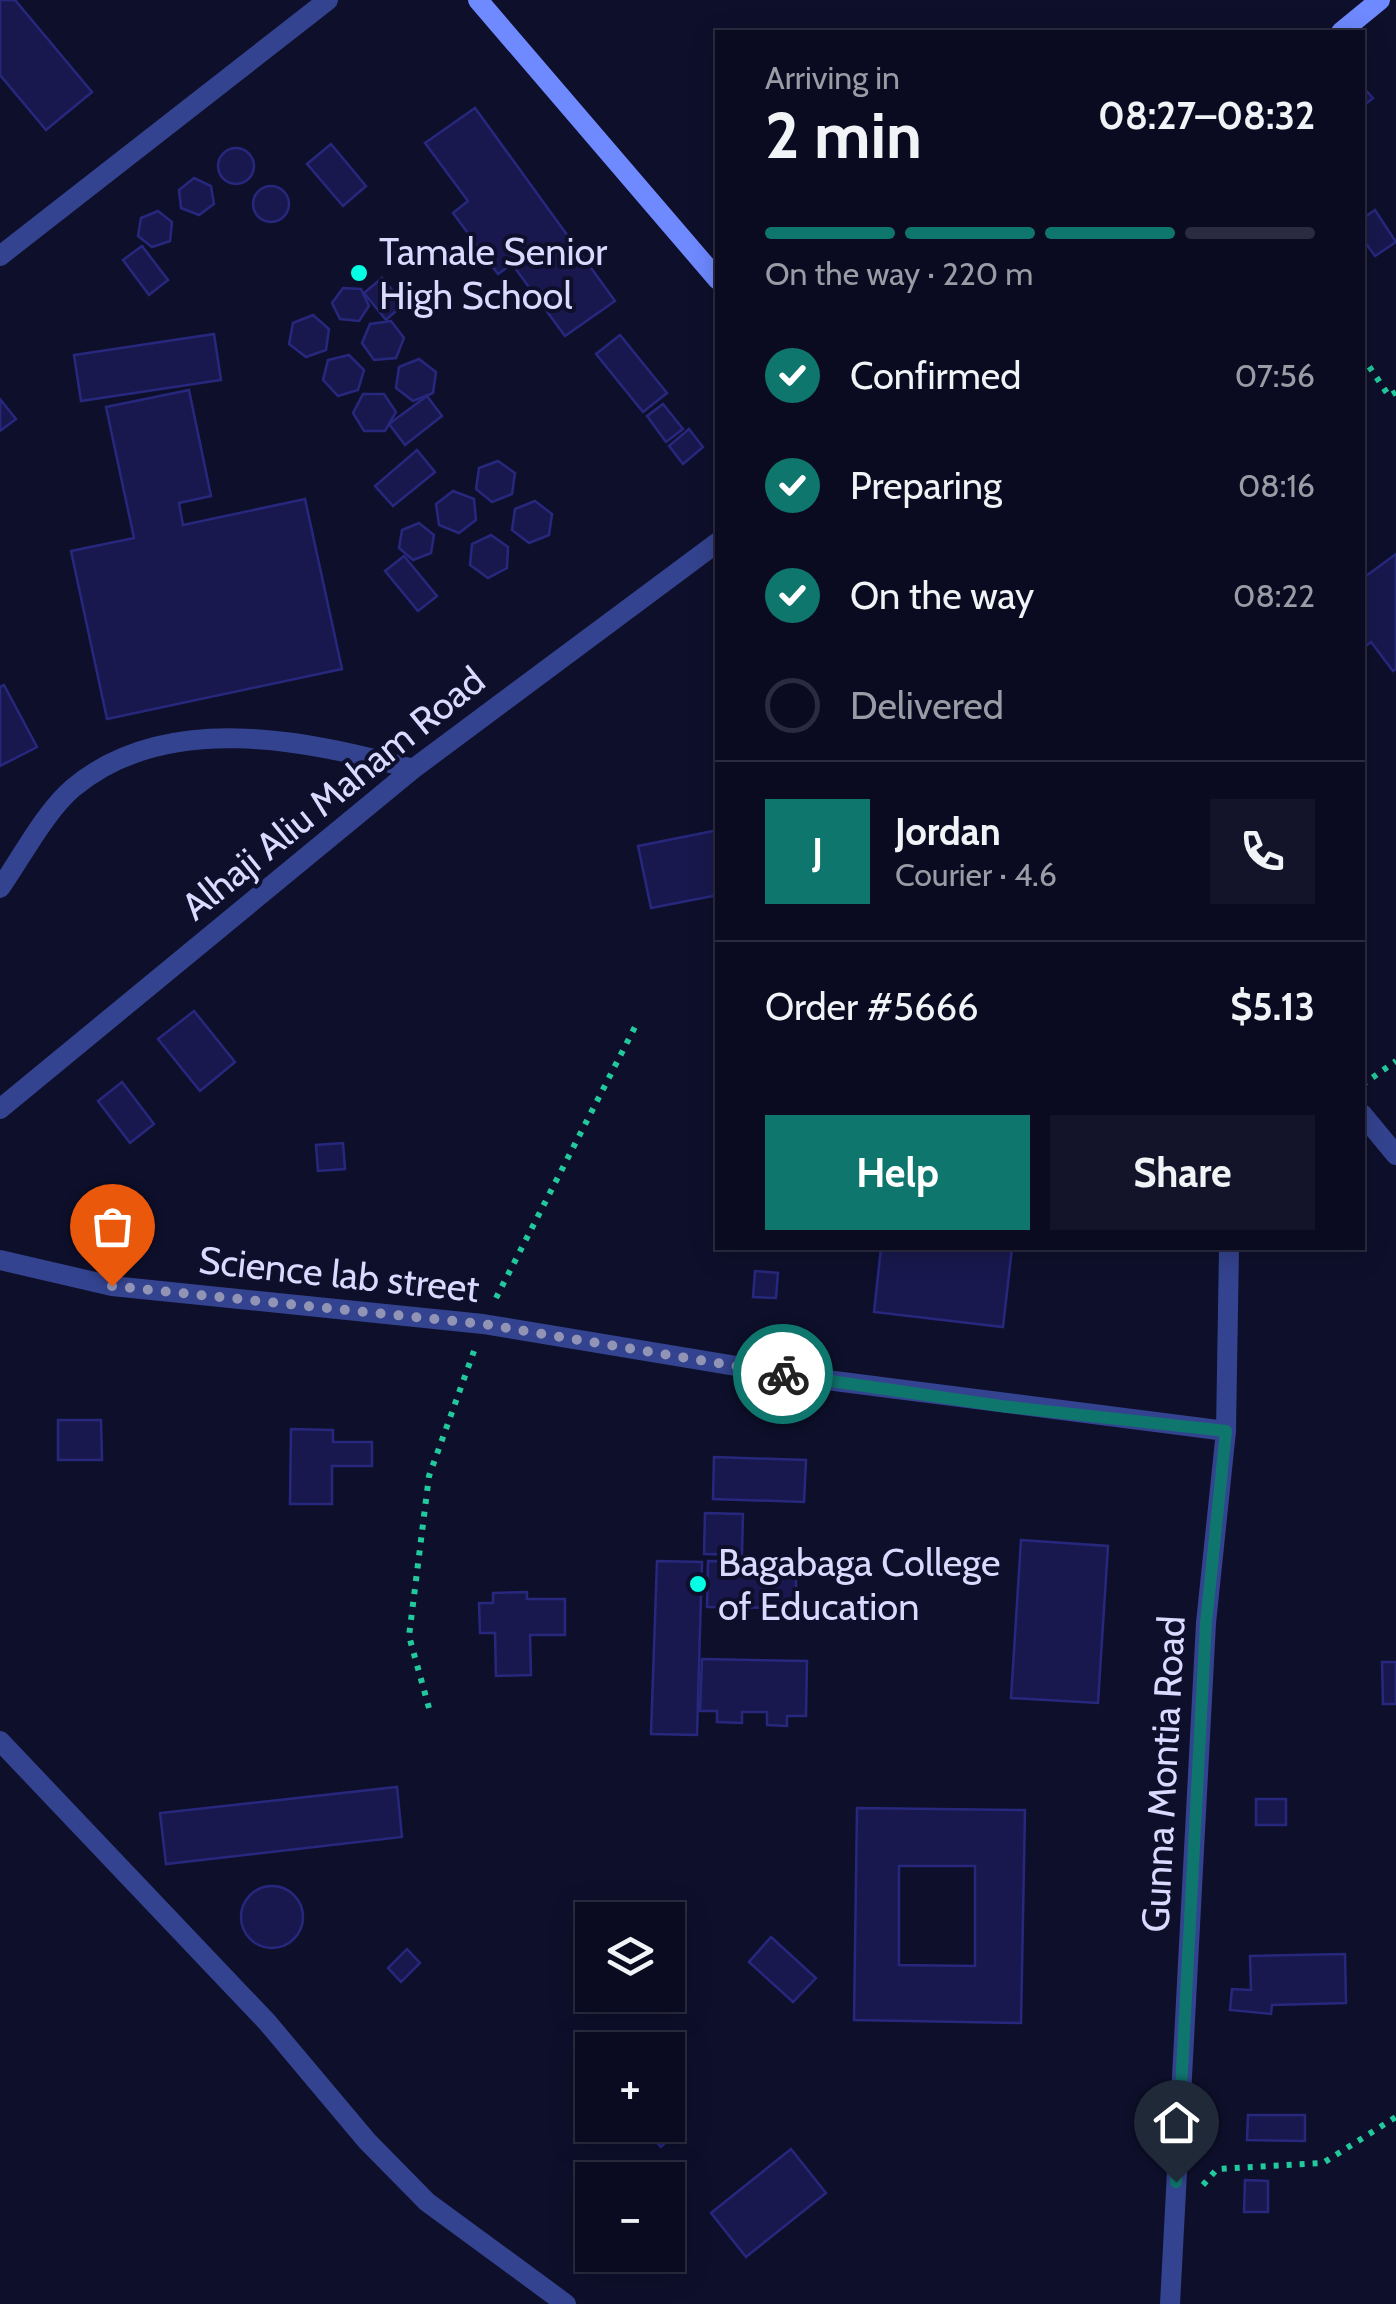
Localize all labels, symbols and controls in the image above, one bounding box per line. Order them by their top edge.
text: Arriving in [765,58,900,97]
text: 08:27–08:32 [1098,92,1315,139]
text: 2 min [765,95,922,174]
place label: Tamale Senior High School [379,228,607,319]
text: On the way · 220 m [765,254,1033,293]
marker: Tamale Senior High School [348,262,370,284]
icon: check [765,348,820,403]
text: Confirmed [850,352,1021,399]
text: 07:56 [1235,356,1315,395]
icon: check [765,458,820,513]
text: Preparing [850,462,1002,509]
text: 08:16 [1238,466,1315,505]
icon: check [765,568,820,623]
text: On the way [850,572,1034,619]
text: 08:22 [1233,576,1315,615]
street label: Alhaji Aliu Maham Road [172,656,494,930]
text: Delivered [850,682,1004,729]
button: phone [1210,799,1315,904]
text: Jordan [895,808,1001,855]
text: J [812,828,823,875]
text: Courier · 4.6 [895,855,1057,894]
text: Order #5666 [765,983,979,1030]
text: $5.13 [1230,983,1315,1030]
button: Help [765,1115,1030,1230]
button: Share [1050,1115,1315,1230]
pin [70,1184,155,1287]
icon: bag [85,1199,140,1254]
street label: Science lab street [196,1236,482,1312]
courier [733,1324,833,1424]
icon: bike [756,1347,811,1402]
place label: Bagabaga College of Education [718,1539,1001,1630]
marker: Bagabaga College of Education [687,1573,709,1595]
street label: Gunna Montia Road [1131,1615,1195,1933]
map controls [575,1902,685,2272]
button: layers [575,1902,685,2012]
button: + [575,2032,685,2142]
pin [1134,2080,1219,2183]
icon: home [1149,2095,1204,2150]
button: − [575,2162,685,2272]

